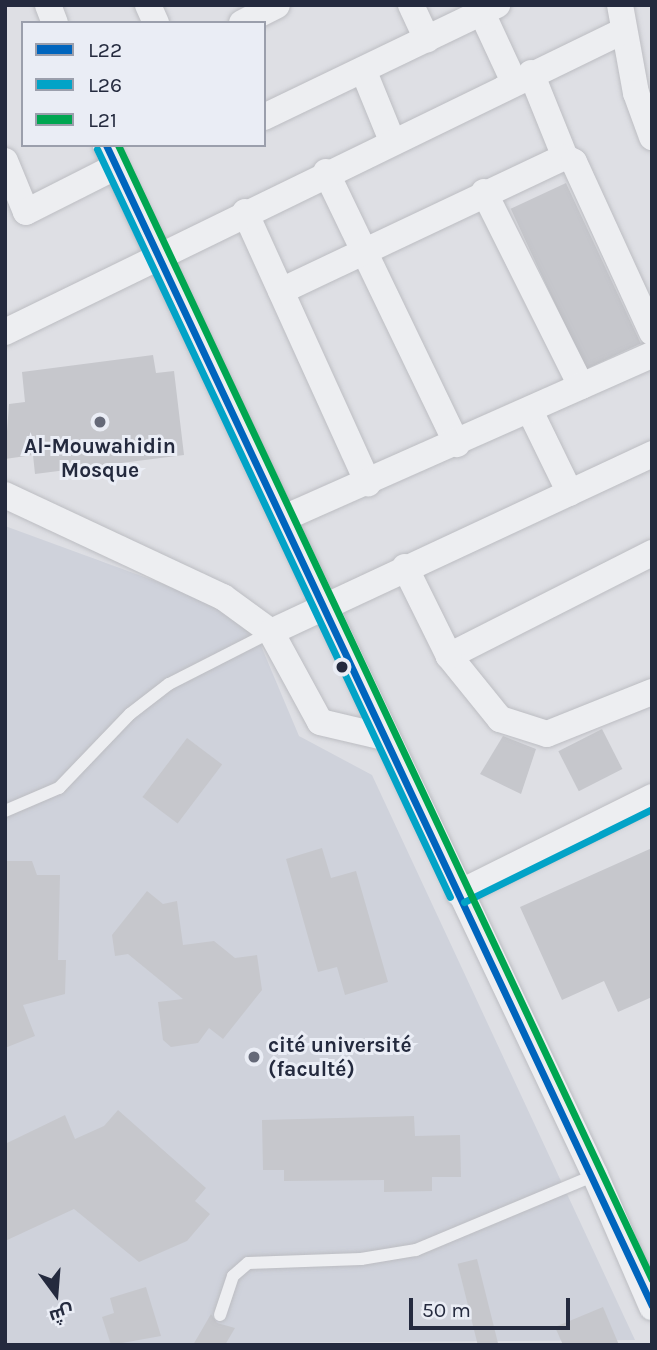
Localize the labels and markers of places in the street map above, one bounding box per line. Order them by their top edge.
marker: Al-Mouwahidin Mosque [92,414,108,430]
place label: Al-Mouwahidin Mosque [24,433,176,483]
unlabelled marker [335,660,349,674]
place label: cité université (faculté) [268,1032,412,1082]
marker: cité université (faculté) [246,1049,262,1065]

